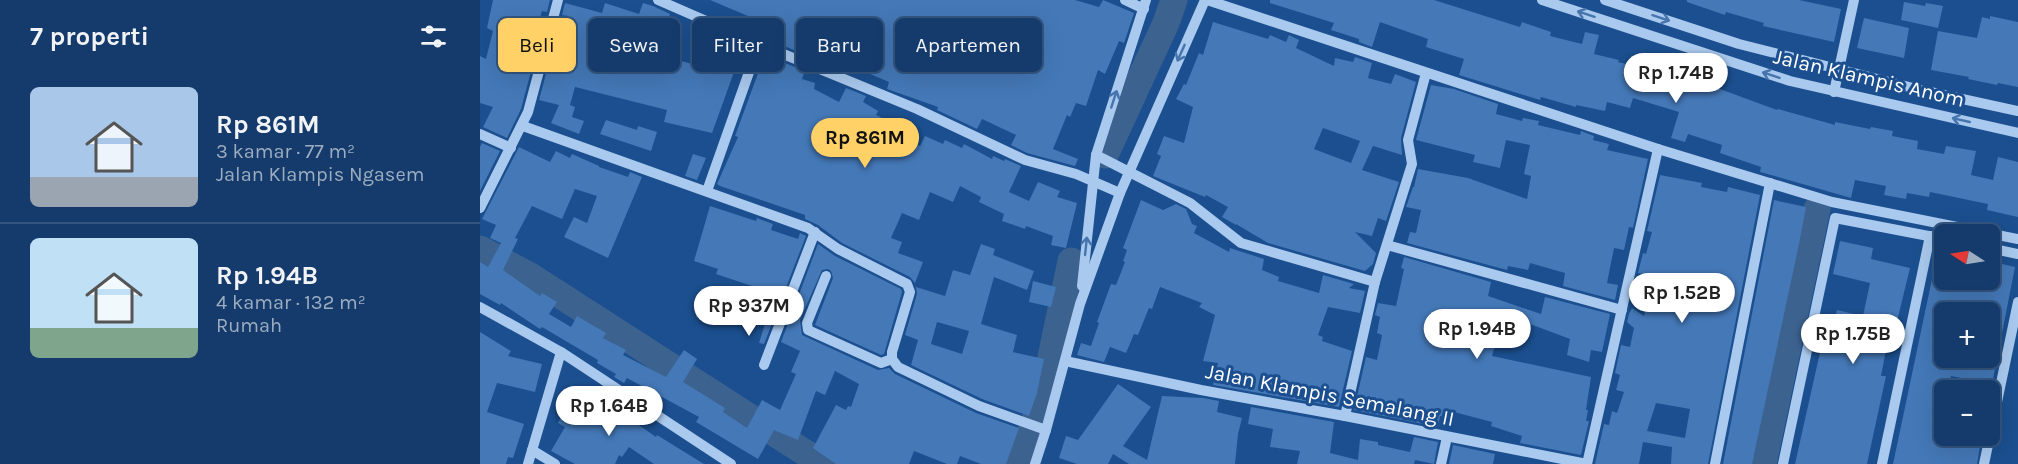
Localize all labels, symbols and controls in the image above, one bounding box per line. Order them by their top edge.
one-way arrow [1577,8,1596,19]
one-way arrow [1651,14,1670,25]
chip: Beli [498,18,576,72]
chip: Sewa [588,18,680,72]
chip: Filter [692,18,784,72]
chip: Baru [796,18,883,72]
chip: Apartemen [895,18,1042,72]
icon: filters [417,20,450,53]
text: 7 properti [30,21,149,52]
one-way arrow [1175,44,1187,62]
street label: Jalan Klampis Anom [1771,44,1967,112]
pin: Rp 1.74B [1614,53,1738,104]
text: Rp 1.74B [1638,61,1714,84]
one-way arrow [1762,69,1781,80]
one-way arrow [1110,90,1121,109]
text: Rp 861M [216,109,320,140]
icon: home [78,111,150,183]
one-way arrow [1952,114,1971,125]
pin: Rp 861M [810,118,920,169]
text: Rp 861M [825,126,905,149]
text: 3 kamar · 77 m² [216,140,355,163]
text: Jalan Klampis Ngasem [216,163,424,186]
north arrow [1934,224,2000,290]
map controls [1934,224,2000,446]
one-way arrow [1081,236,1092,256]
text: Rp 1.94B [216,260,318,291]
icon: home [78,262,150,334]
pin: Rp 1.52B [1620,273,1744,324]
text: Rp 1.52B [1643,281,1721,304]
pin: Rp 937M [694,286,804,337]
text: 4 kamar · 132 m² [216,291,366,314]
text: Rp 937M [708,294,790,317]
button: + [1934,302,2000,368]
pin: Rp 1.94B [1415,309,1539,360]
text: Rumah [216,314,282,337]
pin: Rp 1.75B [1791,314,1915,365]
text: Rp 1.94B [1438,317,1516,340]
text: Rp 1.75B [1815,322,1891,345]
street label: Jalan Klampis Semalang II [1204,359,1456,431]
button: − [1934,380,2000,446]
pin: Rp 1.64B [547,386,671,437]
text: Rp 1.64B [570,394,648,417]

